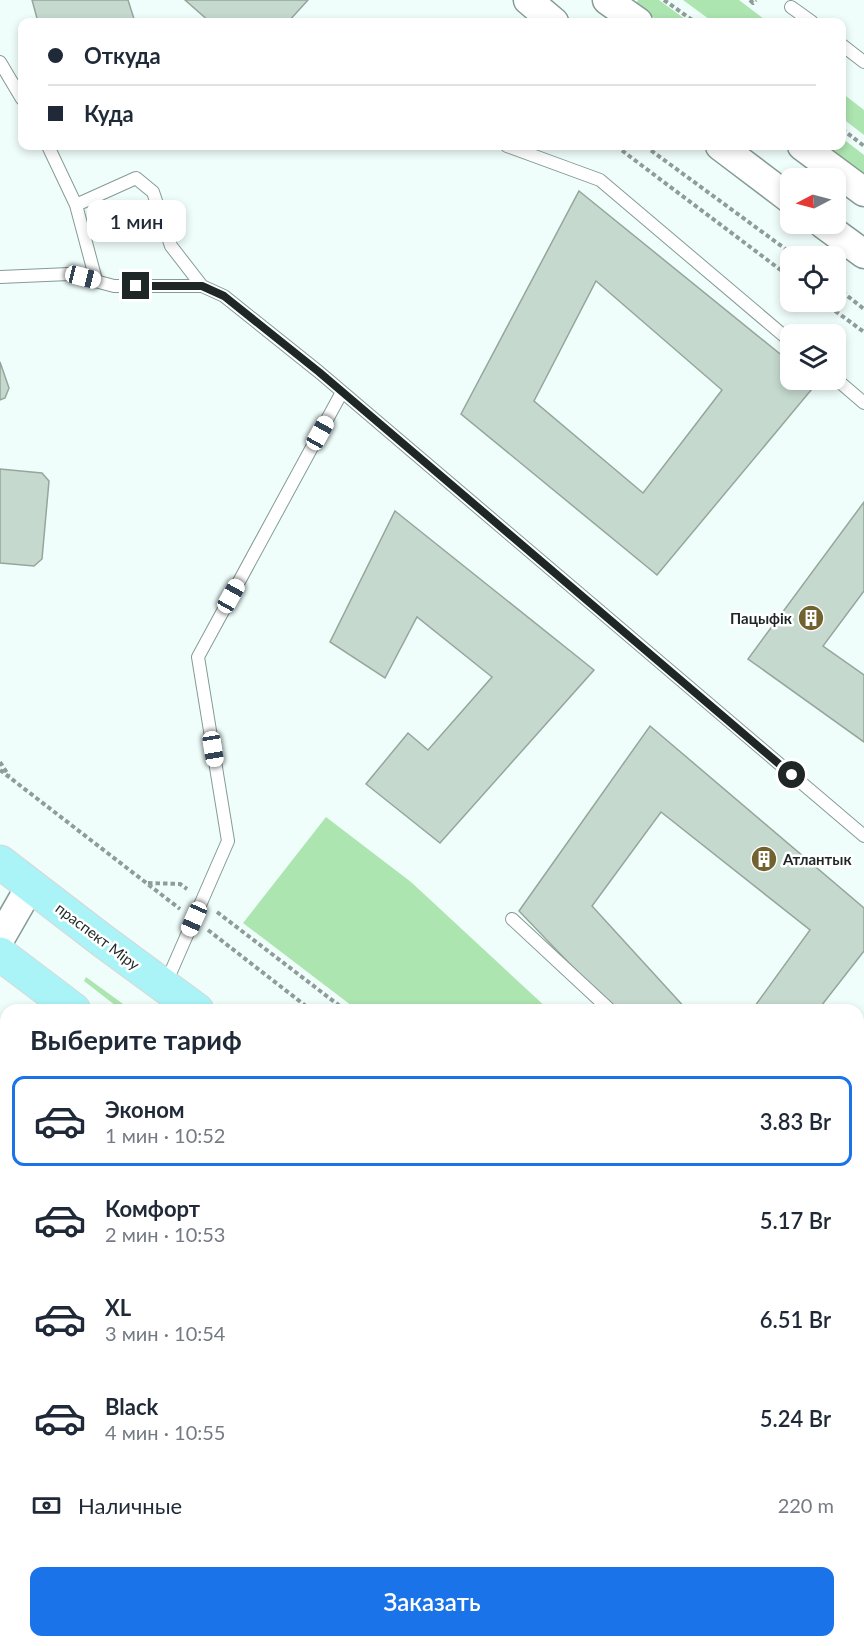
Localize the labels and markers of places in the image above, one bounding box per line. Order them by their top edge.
building icon: Пацыфік [796,603,826,633]
place label: Пацыфік [730,609,793,627]
building icon: Атлантык [749,844,779,874]
place label: Атлантык [782,850,852,868]

